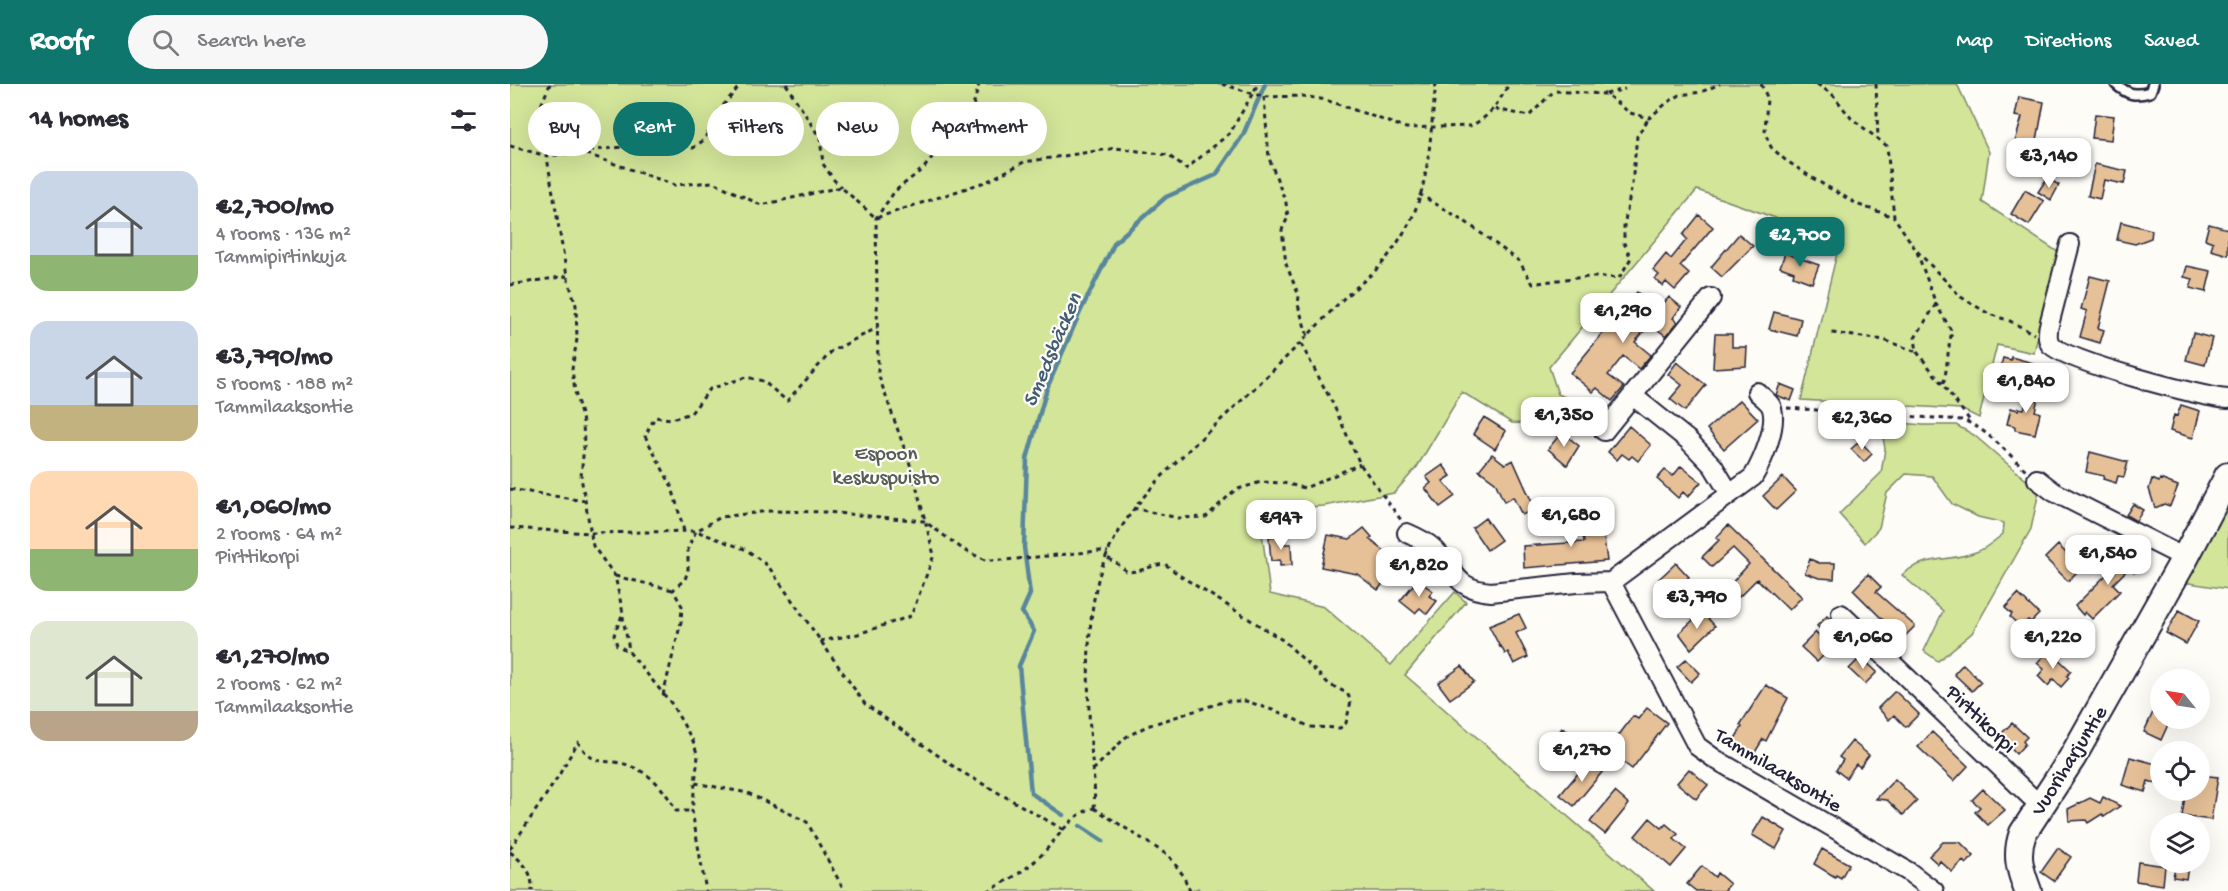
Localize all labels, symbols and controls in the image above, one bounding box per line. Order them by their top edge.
search box [128,15,548,69]
text: Roofr [30,26,92,59]
icon: search [149,26,182,59]
text: Search here [197,29,306,55]
text: Map [1956,30,1993,55]
text: Directions [2026,30,2111,55]
text: Saved [2144,30,2198,55]
chip: Buy [528,102,601,156]
chip: Rent [613,102,695,156]
chip: Filters [707,102,804,156]
chip: New [816,102,899,156]
chip: Apartment [911,102,1047,156]
icon: filters [447,104,480,137]
text: 14 homes [30,105,128,136]
pin: €3,140 [2000,138,2098,189]
text: €3,140 [2020,146,2078,169]
text: €2,700/mo [216,193,334,224]
icon: home [78,195,150,267]
pin: €2,700 [1751,217,1849,268]
text: 4 rooms · 136 m² [216,224,351,247]
text: €2,700 [1769,225,1831,248]
text: Tammipirtinkuja [216,247,346,270]
water label: Smedsbäcken [1018,289,1090,411]
pin: €1,290 [1574,293,1672,344]
text: €1,290 [1594,301,1652,324]
text: €3,790/mo [216,343,333,374]
icon: home [78,345,150,417]
pin: €1,840 [1977,363,2075,414]
text: €1,840 [1997,371,2055,394]
text: 5 rooms · 188 m² [216,374,353,397]
text: Tammilaaksontie [216,397,353,420]
pin: €1,350 [1515,397,1613,448]
pin: €2,360 [1813,400,1911,451]
text: €1,350 [1535,405,1593,428]
text: €2,360 [1832,408,1892,431]
park label: Espoon keskuspuisto [833,443,940,492]
text: €1,060/mo [216,493,331,524]
icon: home [78,495,150,567]
pin: €1,680 [1522,497,1620,548]
pin: €947 [1245,500,1317,551]
text: €1,680 [1542,505,1600,528]
text: €947 [1260,508,1302,531]
text: 2 rooms · 64 m² [216,524,342,547]
pin: €1,540 [2059,535,2157,586]
text: €1,540 [2079,543,2137,566]
text: Pirttikorpi [216,547,300,570]
pin: €1,820 [1370,547,1468,598]
text: €1,820 [1390,555,1448,578]
pin: €3,790 [1648,579,1746,630]
text: €3,790 [1667,587,1727,610]
pin: €1,060 [1814,619,1912,670]
pin: €1,220 [2004,619,2102,670]
text: €1,060 [1833,627,1893,650]
text: €1,220 [2024,627,2082,650]
text: €1,270/mo [216,643,329,674]
icon: home [78,645,150,717]
north arrow [2150,669,2210,729]
map controls [2150,669,2210,873]
text: 2 rooms · 62 m² [216,674,343,697]
street label: Pirttikorpi [1939,680,2020,760]
text: Tammilaaksontie [216,697,353,720]
street label: Vuoriharjuntie [2027,701,2115,822]
street label: Tammilaaksontie [1708,724,1846,820]
pin: €1,270 [1533,732,1631,783]
text: €1,270 [1553,740,1611,763]
button: locate [2150,741,2210,801]
button: layers [2150,813,2210,873]

